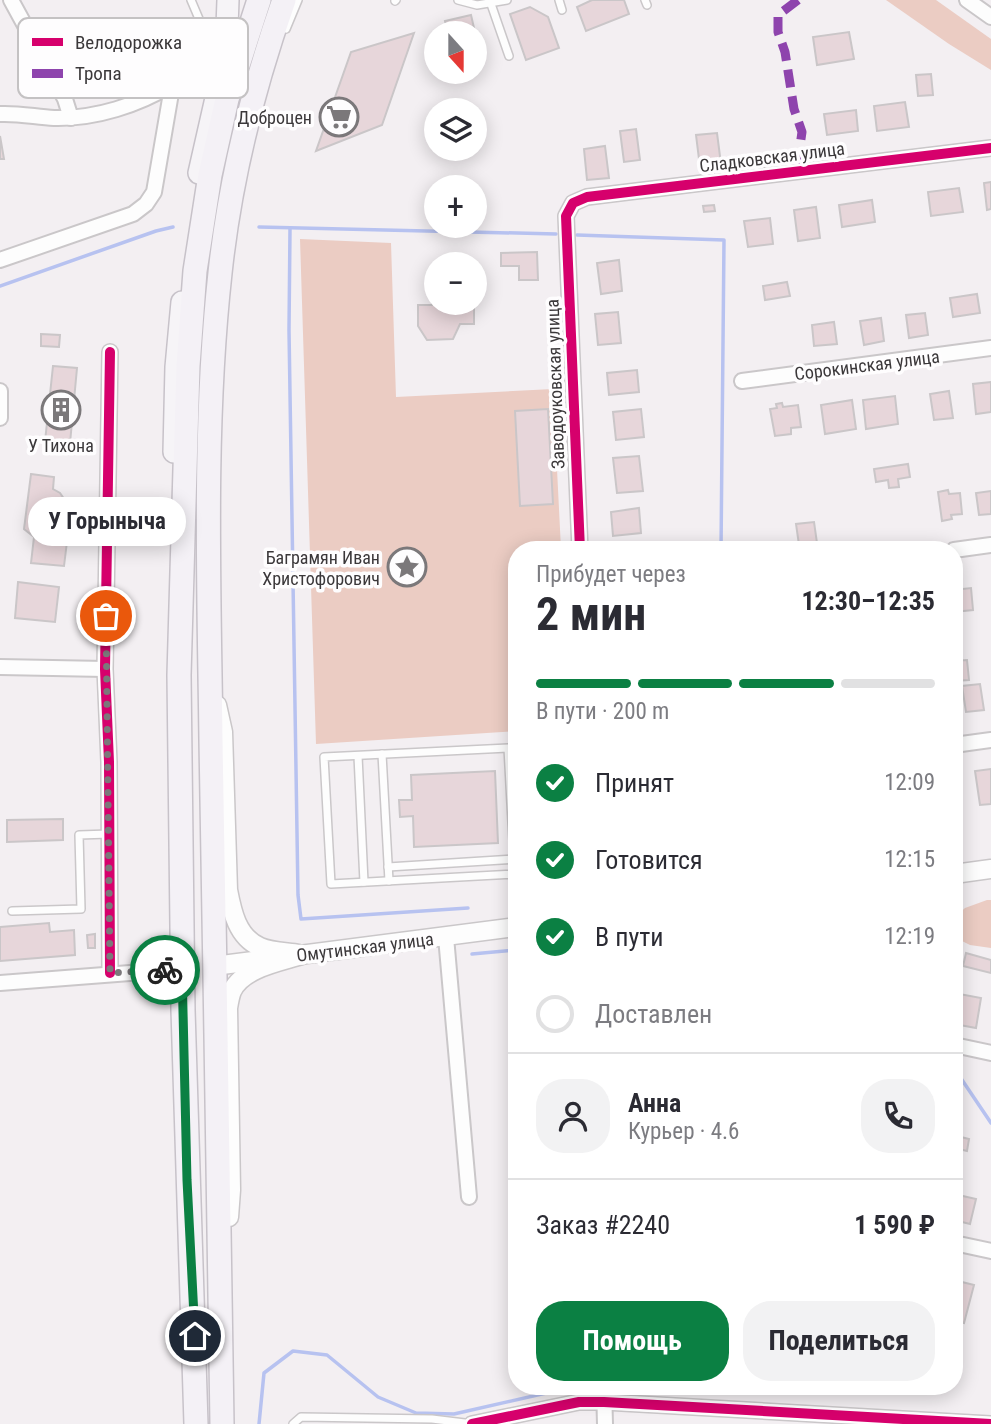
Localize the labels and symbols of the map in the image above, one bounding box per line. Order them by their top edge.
legend [18,18,248,98]
north arrow [424,21,486,84]
text: Велодорожка [75,31,182,54]
text: Тропа [75,62,122,85]
supermarket icon: Доброцен [318,96,360,138]
place label: Доброцен [238,107,312,128]
street label: Сладковская улица [698,138,846,176]
street label: Заводоуковская улица [542,299,568,469]
street label: Сорокинская улица [793,346,941,384]
building icon: У Тихона [40,389,82,431]
place label: У Тихона [28,435,94,456]
callout: У Горыныча [27,497,185,546]
place icon: Баграмян Иван Христофорович [386,546,428,588]
place label: Баграмян Иван Христофорович [262,547,380,589]
pin [76,586,136,646]
street label: Омутинская улица [295,928,435,966]
courier [130,935,200,1005]
pin [165,1306,225,1366]

